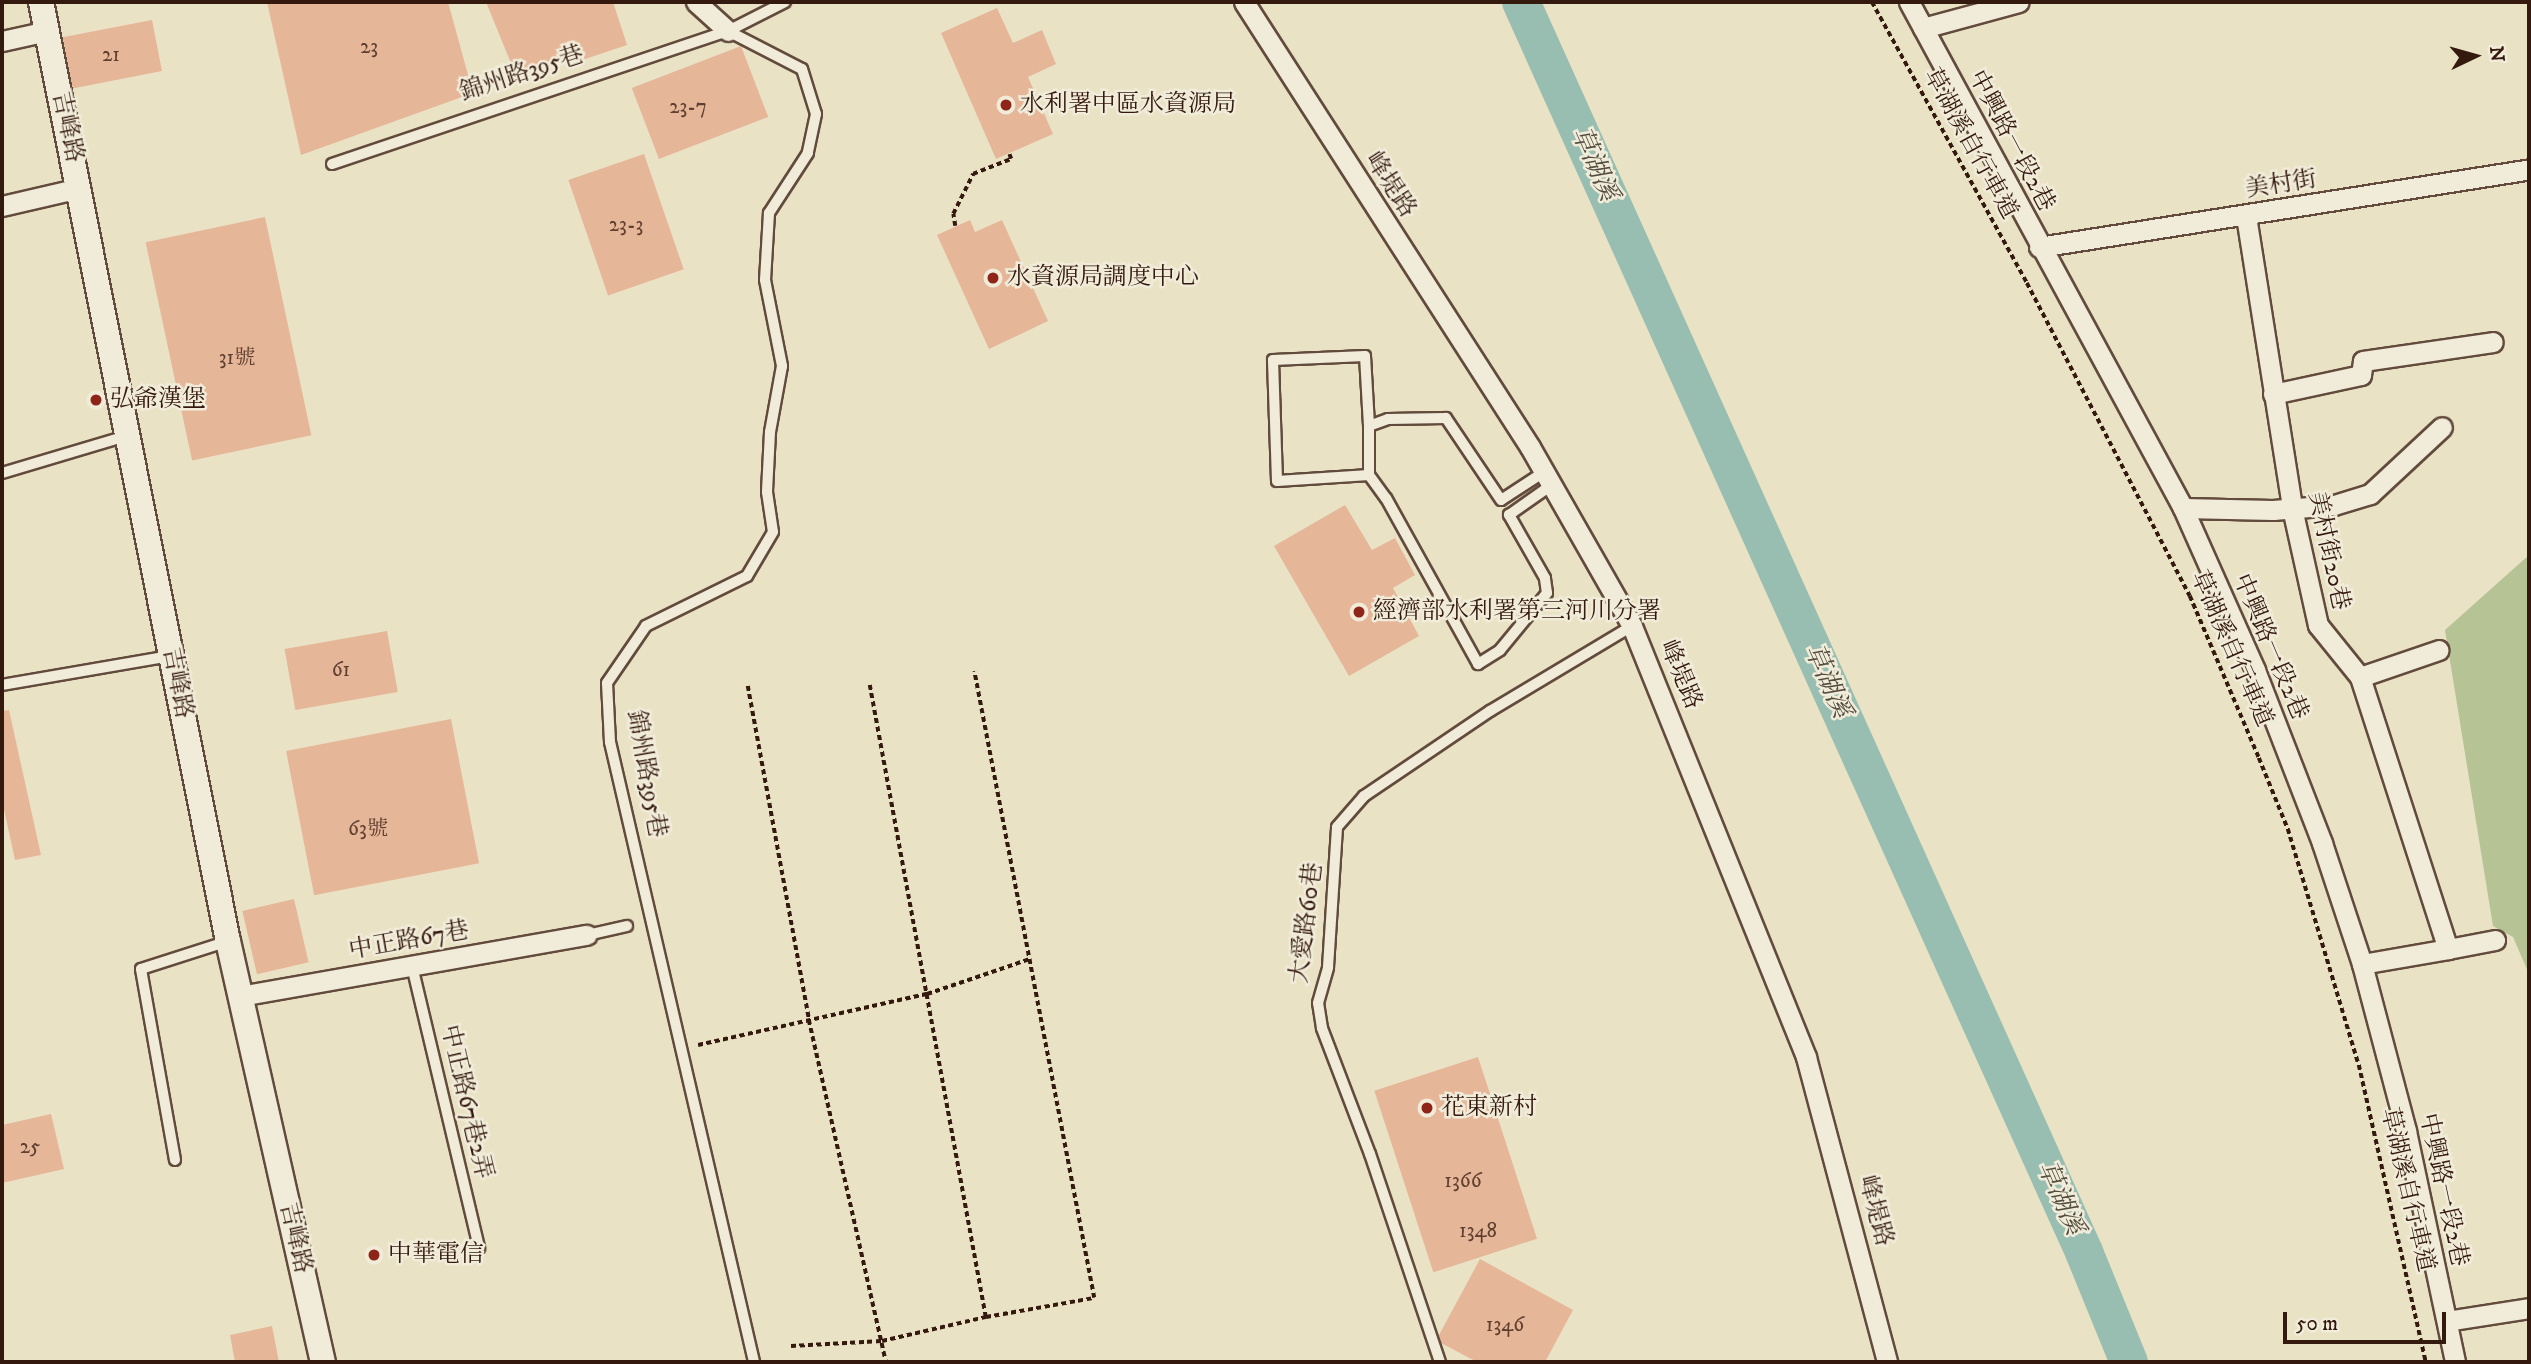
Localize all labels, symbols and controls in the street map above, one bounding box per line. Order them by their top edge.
north arrow [2440,21,2510,91]
house number: 23 [360,34,378,60]
street label: 錦州路395巷 [456,40,588,108]
house number: 21 [102,42,120,68]
text: N [2484,45,2509,63]
street label: 草湖溪自行車道 [1917,64,2023,224]
street label: 中興路一段2巷 [1962,65,2060,217]
street label: 吉峰路 [45,89,89,165]
place label: 水利署中區水資源局 [1020,91,1236,119]
house number: 23-7 [669,94,707,120]
marker: 水利署中區水資源局 [998,97,1014,113]
water label: 草湖溪 [1564,122,1624,206]
street label: 峰堤路 [1358,147,1422,223]
street label: 美村街 [2243,165,2319,205]
house number: 23-3 [609,212,643,238]
place label: 水資源局調度中心 [1007,264,1199,292]
marker: 水資源局調度中心 [985,270,1001,286]
house number: 31號 [219,345,255,371]
place label: 弘爺漢堡 [110,386,206,414]
marker: 弘爺漢堡 [88,392,104,408]
street label: 美村街20巷 [2301,489,2355,613]
street label: 草湖溪自行車道 [2184,566,2278,732]
street label: 中興路一段2巷 [2226,570,2314,724]
place label: 經濟部水利署第三河川分署 [1373,598,1661,626]
marker: 經濟部水利署第三河川分署 [1351,604,1367,620]
street label: 峰堤路 [1653,636,1707,714]
water label: 草湖溪 [1797,639,1857,723]
street label: 吉峰路 [156,645,198,721]
house number: 61 [332,657,350,683]
street label: 錦州路395巷 [621,708,671,840]
house number: 63號 [348,816,388,842]
street label: 大愛路60巷 [1285,861,1329,985]
street label: 中正路67巷 [347,916,471,966]
street label: 中正路67巷2弄 [434,1022,498,1182]
place label: 花東新村 [1441,1094,1537,1122]
marker: 花東新村 [1419,1100,1435,1116]
street label: 草湖溪自行車道 [2374,1105,2440,1275]
street label: 中興路一段2巷 [2413,1111,2473,1269]
house number: 25 [20,1134,40,1160]
water label: 草湖溪 [2030,1156,2090,1240]
house number: 1366 [1444,1168,1482,1194]
street label: 峰堤路 [1852,1172,1898,1250]
street label: 吉峰路 [273,1200,317,1276]
house number: 1348 [1459,1218,1497,1244]
place label: 中華電信 [388,1241,484,1269]
marker: 中華電信 [366,1247,382,1263]
scale bar [2286,1298,2449,1342]
text: 50 m [2296,1311,2338,1337]
house number: 1346 [1486,1312,1524,1338]

